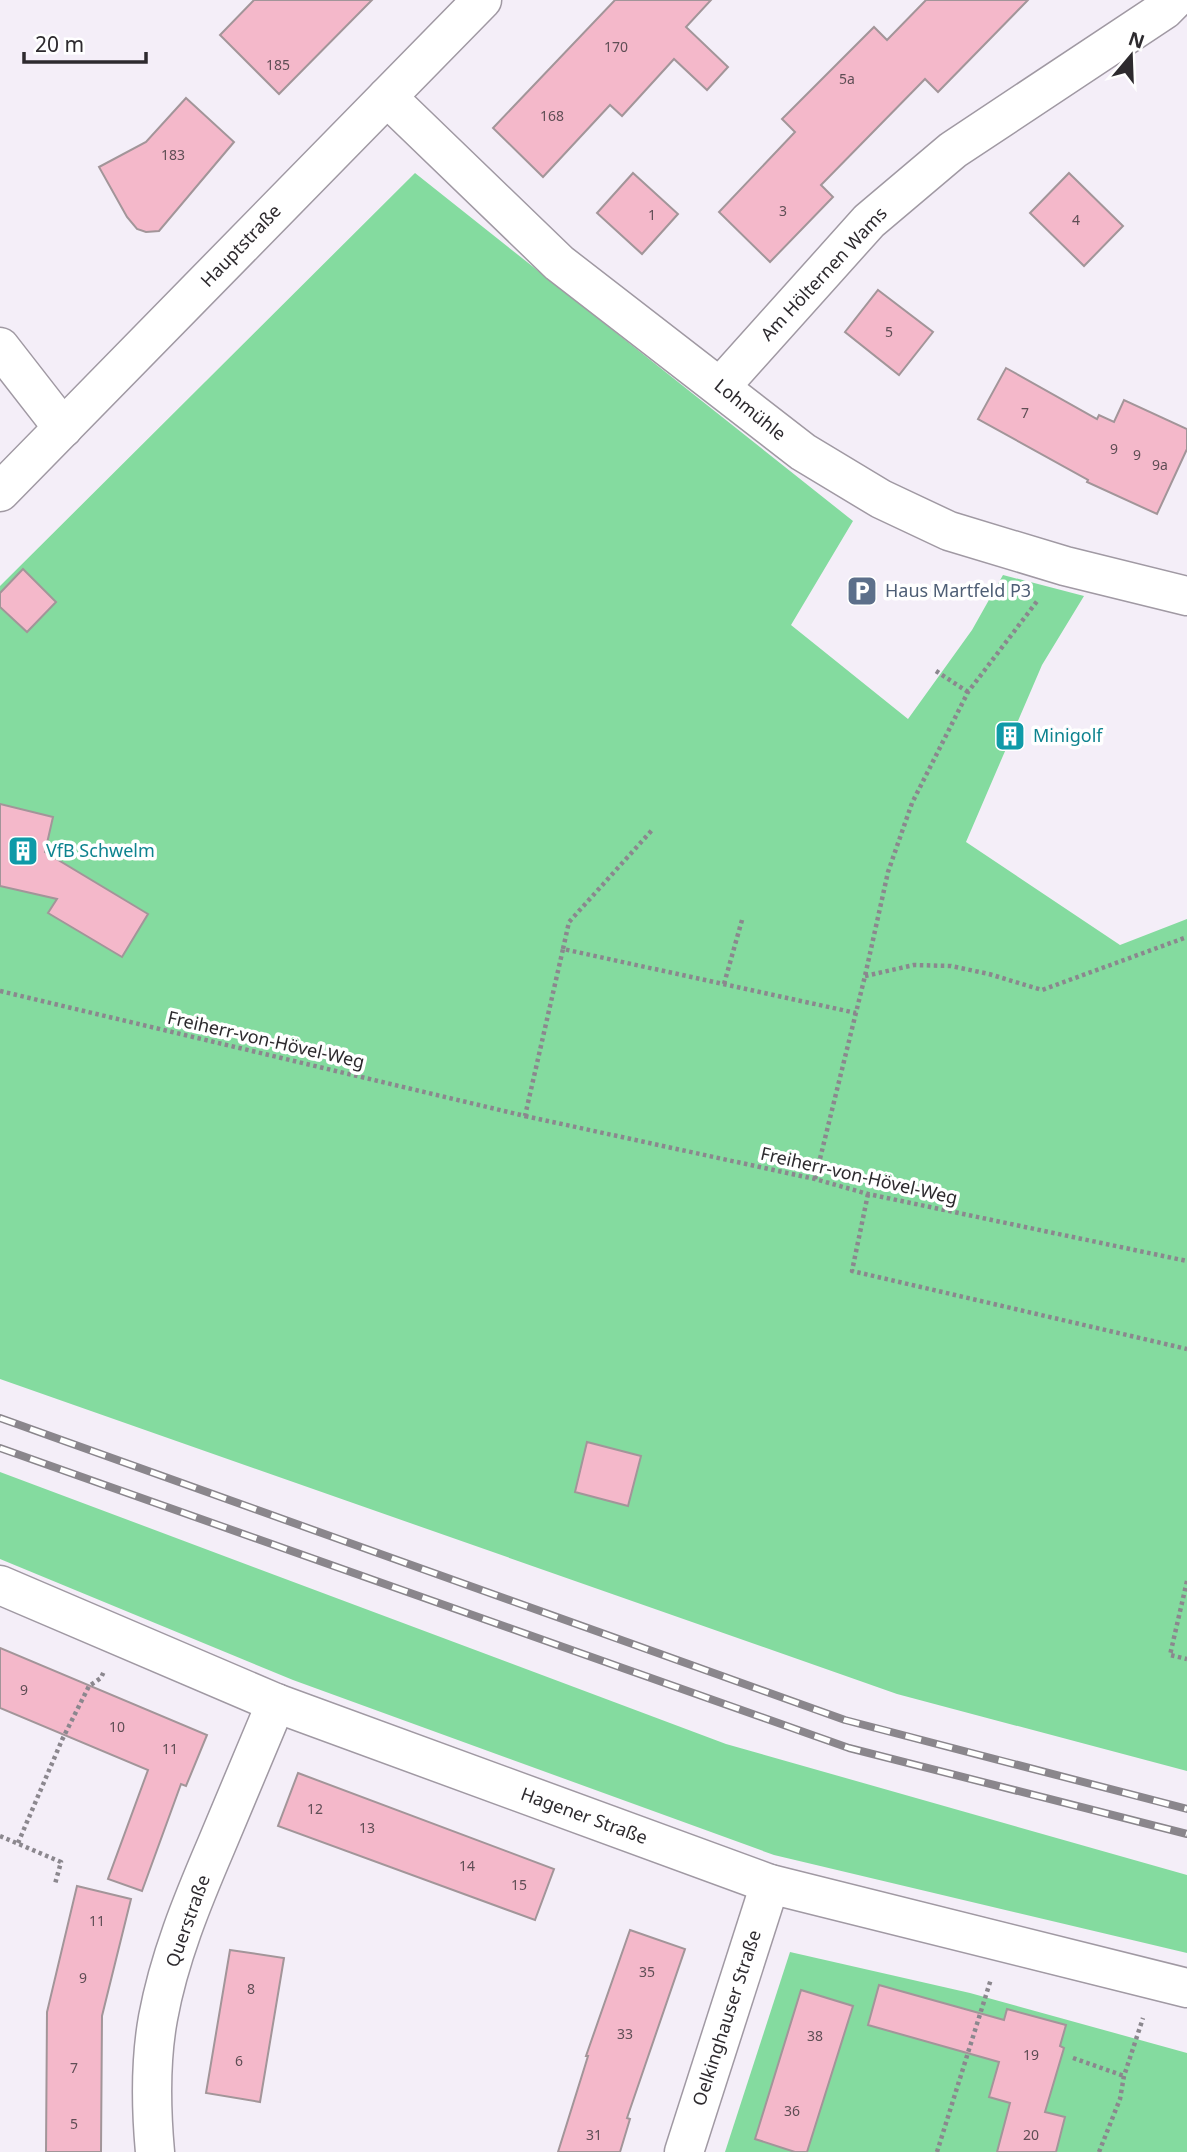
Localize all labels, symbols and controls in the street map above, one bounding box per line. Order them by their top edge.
scale bar [24,21,147,65]
north arrow [1096,21,1166,91]
text: N [1125,25,1148,55]
text: 20 m [35,30,84,58]
house number: 170 [604,37,628,56]
house number: 185 [266,55,290,74]
house number: 5a [839,69,855,88]
house number: 168 [540,106,564,125]
house number: 183 [161,145,185,164]
street label: Hauptstraße [195,199,286,292]
street label: Am Hölternen Wams [755,201,892,345]
house number: 3 [779,201,787,220]
house number: 1 [648,205,656,224]
house number: 4 [1072,210,1080,229]
house number: 5 [885,322,893,341]
street label: Lohmühle [710,373,791,445]
house number: 7 [1021,403,1029,422]
house number: 9 [1110,439,1118,458]
house number: 9 [1133,445,1141,464]
house number: 9a [1152,455,1168,474]
parking icon: Haus Martfeld P3 [845,574,879,608]
place label: Haus Martfeld P3 [885,578,1031,602]
building icon: Minigolf [993,719,1027,753]
place label: Minigolf [1033,723,1103,747]
building icon: VfB Schwelm [6,834,40,868]
place label: VfB Schwelm [46,838,155,862]
street label: Freiherr-von-Hövel-Weg [165,1005,367,1073]
street label: Freiherr-von-Hövel-Weg [758,1141,960,1209]
house number: 9 [20,1680,28,1699]
house number: 10 [109,1717,125,1736]
house number: 11 [162,1739,178,1758]
street label: Hagener Straße [518,1781,651,1849]
house number: 12 [307,1799,323,1818]
house number: 13 [359,1818,375,1837]
house number: 14 [459,1856,475,1875]
street label: Querstraße [159,1871,215,1970]
house number: 15 [511,1875,527,1894]
house number: 11 [89,1911,105,1930]
street label: Oelkinghauser Straße [686,1927,766,2109]
house number: 35 [639,1962,655,1981]
house number: 9 [79,1968,87,1987]
house number: 8 [247,1979,255,1998]
house number: 33 [617,2024,633,2043]
house number: 38 [807,2026,823,2045]
house number: 19 [1023,2045,1039,2064]
house number: 6 [235,2051,243,2070]
house number: 7 [70,2058,78,2077]
house number: 36 [784,2101,800,2120]
house number: 5 [70,2114,78,2133]
house number: 31 [586,2125,602,2144]
house number: 20 [1023,2125,1039,2144]

